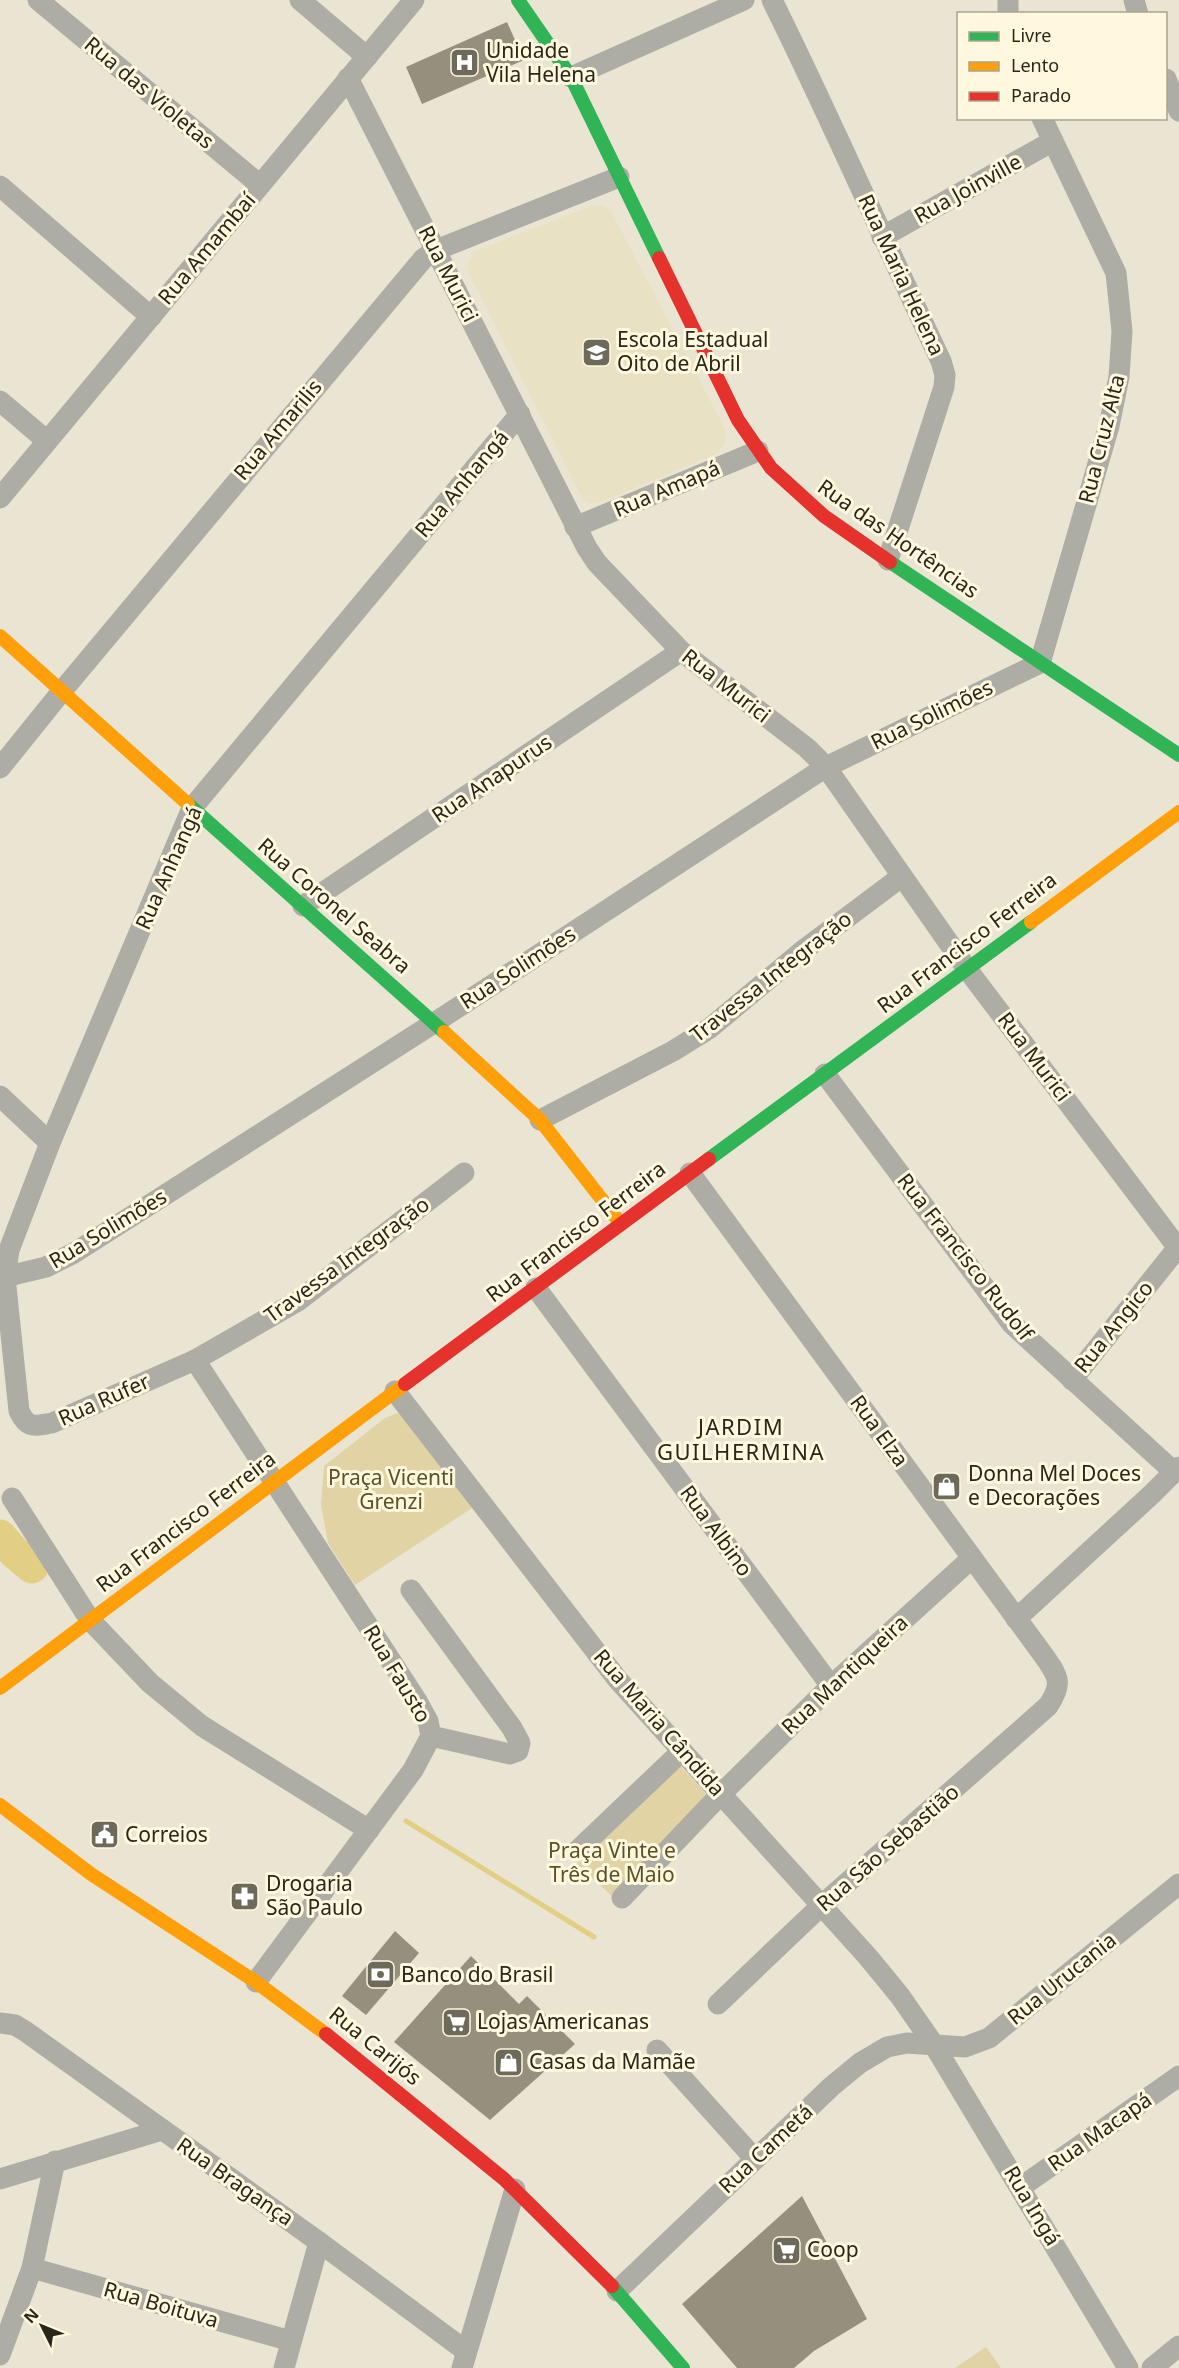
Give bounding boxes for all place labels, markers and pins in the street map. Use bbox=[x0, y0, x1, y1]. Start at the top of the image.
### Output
place label: Unidade Vila Helena bbox=[486, 36, 596, 88]
hospital icon: Unidade Vila Helena bbox=[449, 47, 481, 79]
place label: Escola Estadual Oito de Abril bbox=[617, 325, 768, 377]
school or university icon: Escola Estadual Oito de Abril bbox=[580, 336, 612, 368]
place label: Donna Mel Doces e Decorações bbox=[968, 1459, 1141, 1511]
shop icon: Donna Mel Doces e Decorações bbox=[931, 1470, 963, 1502]
public building icon: Correios bbox=[88, 1819, 120, 1851]
place label: Correios bbox=[125, 1820, 208, 1848]
place label: Drogaria São Paulo bbox=[266, 1869, 363, 1921]
pharmacy icon: Drogaria São Paulo bbox=[229, 1880, 261, 1912]
bank icon: Banco do Brasil bbox=[364, 1959, 396, 1991]
place label: Banco do Brasil bbox=[401, 1960, 553, 1988]
supermarket icon: Lojas Americanas bbox=[440, 2006, 472, 2038]
place label: Lojas Americanas bbox=[477, 2007, 649, 2035]
shop icon: Casas da Mamãe bbox=[492, 2046, 524, 2078]
place label: Casas da Mamãe bbox=[529, 2047, 696, 2075]
supermarket icon: Coop bbox=[770, 2234, 802, 2266]
place label: Coop bbox=[807, 2235, 859, 2263]

